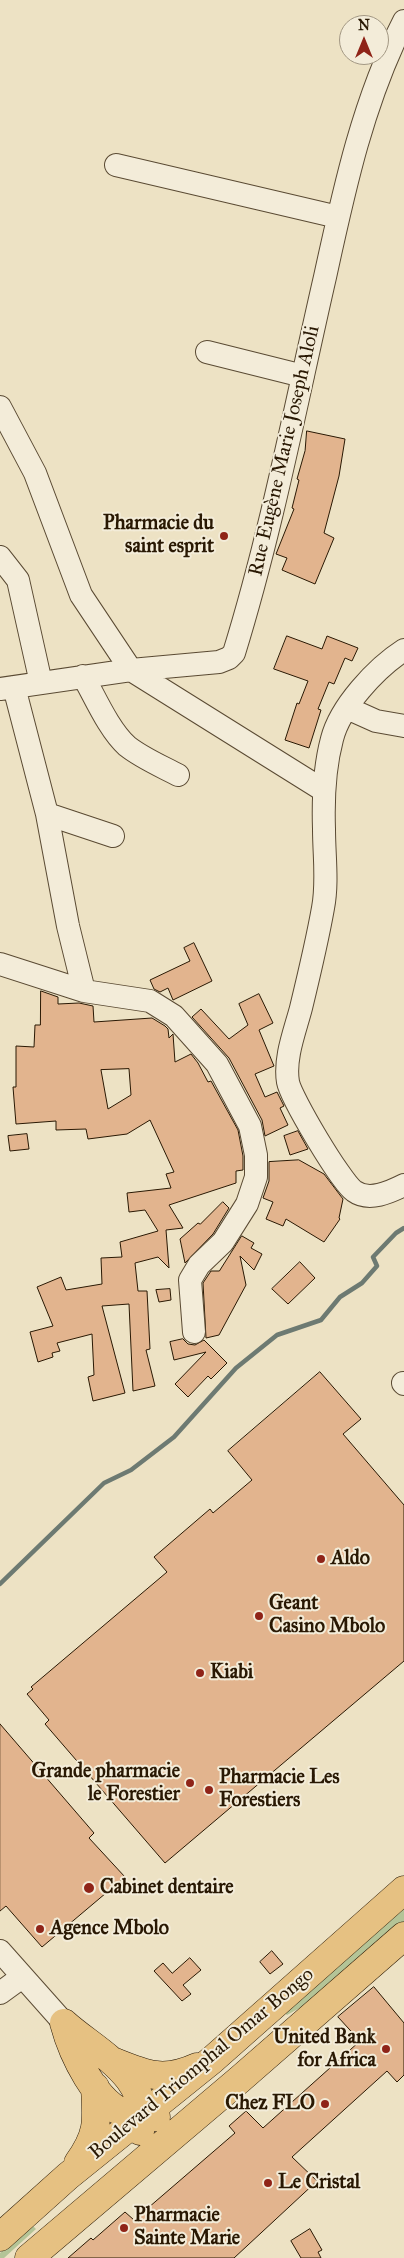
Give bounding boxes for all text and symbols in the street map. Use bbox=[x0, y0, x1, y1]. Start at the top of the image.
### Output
north arrow bbox=[339, 15, 389, 65]
text: N bbox=[358, 17, 370, 34]
street label: Rue Eugène Marie Joseph Aloli bbox=[244, 323, 326, 579]
place label: Pharmacie du saint esprit bbox=[103, 512, 214, 559]
marker: Pharmacie du saint esprit bbox=[218, 530, 230, 542]
place label: Aldo bbox=[331, 1547, 370, 1571]
marker: Aldo bbox=[315, 1553, 327, 1565]
place label: Geant Casino Mbolo bbox=[269, 1592, 385, 1639]
marker: Geant Casino Mbolo bbox=[253, 1610, 265, 1622]
place label: Kiabi bbox=[210, 1661, 253, 1685]
marker: Kiabi bbox=[194, 1667, 206, 1679]
place label: Grande pharmacie le Forestier bbox=[32, 1760, 180, 1807]
place label: Pharmacie Les Forestiers bbox=[219, 1766, 340, 1813]
marker: Grande pharmacie le Forestier bbox=[184, 1777, 196, 1789]
marker: Pharmacie Les Forestiers bbox=[203, 1784, 215, 1796]
place label: Cabinet dentaire bbox=[100, 1876, 234, 1900]
marker: Cabinet dentaire bbox=[82, 1881, 96, 1895]
place label: Agence Mbolo bbox=[50, 1917, 169, 1941]
marker: Agence Mbolo bbox=[34, 1923, 46, 1935]
street label: Boulevard Triomphal Omar Bongo bbox=[85, 1963, 319, 2165]
place label: United Bank for Africa bbox=[273, 2026, 376, 2073]
marker: United Bank for Africa bbox=[380, 2043, 392, 2055]
place label: Chez FLO bbox=[225, 2092, 315, 2116]
marker: Chez FLO bbox=[319, 2098, 331, 2110]
place label: Le Cristal bbox=[278, 2171, 360, 2195]
marker: Le Cristal bbox=[262, 2177, 274, 2189]
place label: Pharmacie Sainte Marie bbox=[134, 2204, 240, 2251]
marker: Pharmacie Sainte Marie bbox=[118, 2222, 130, 2234]

